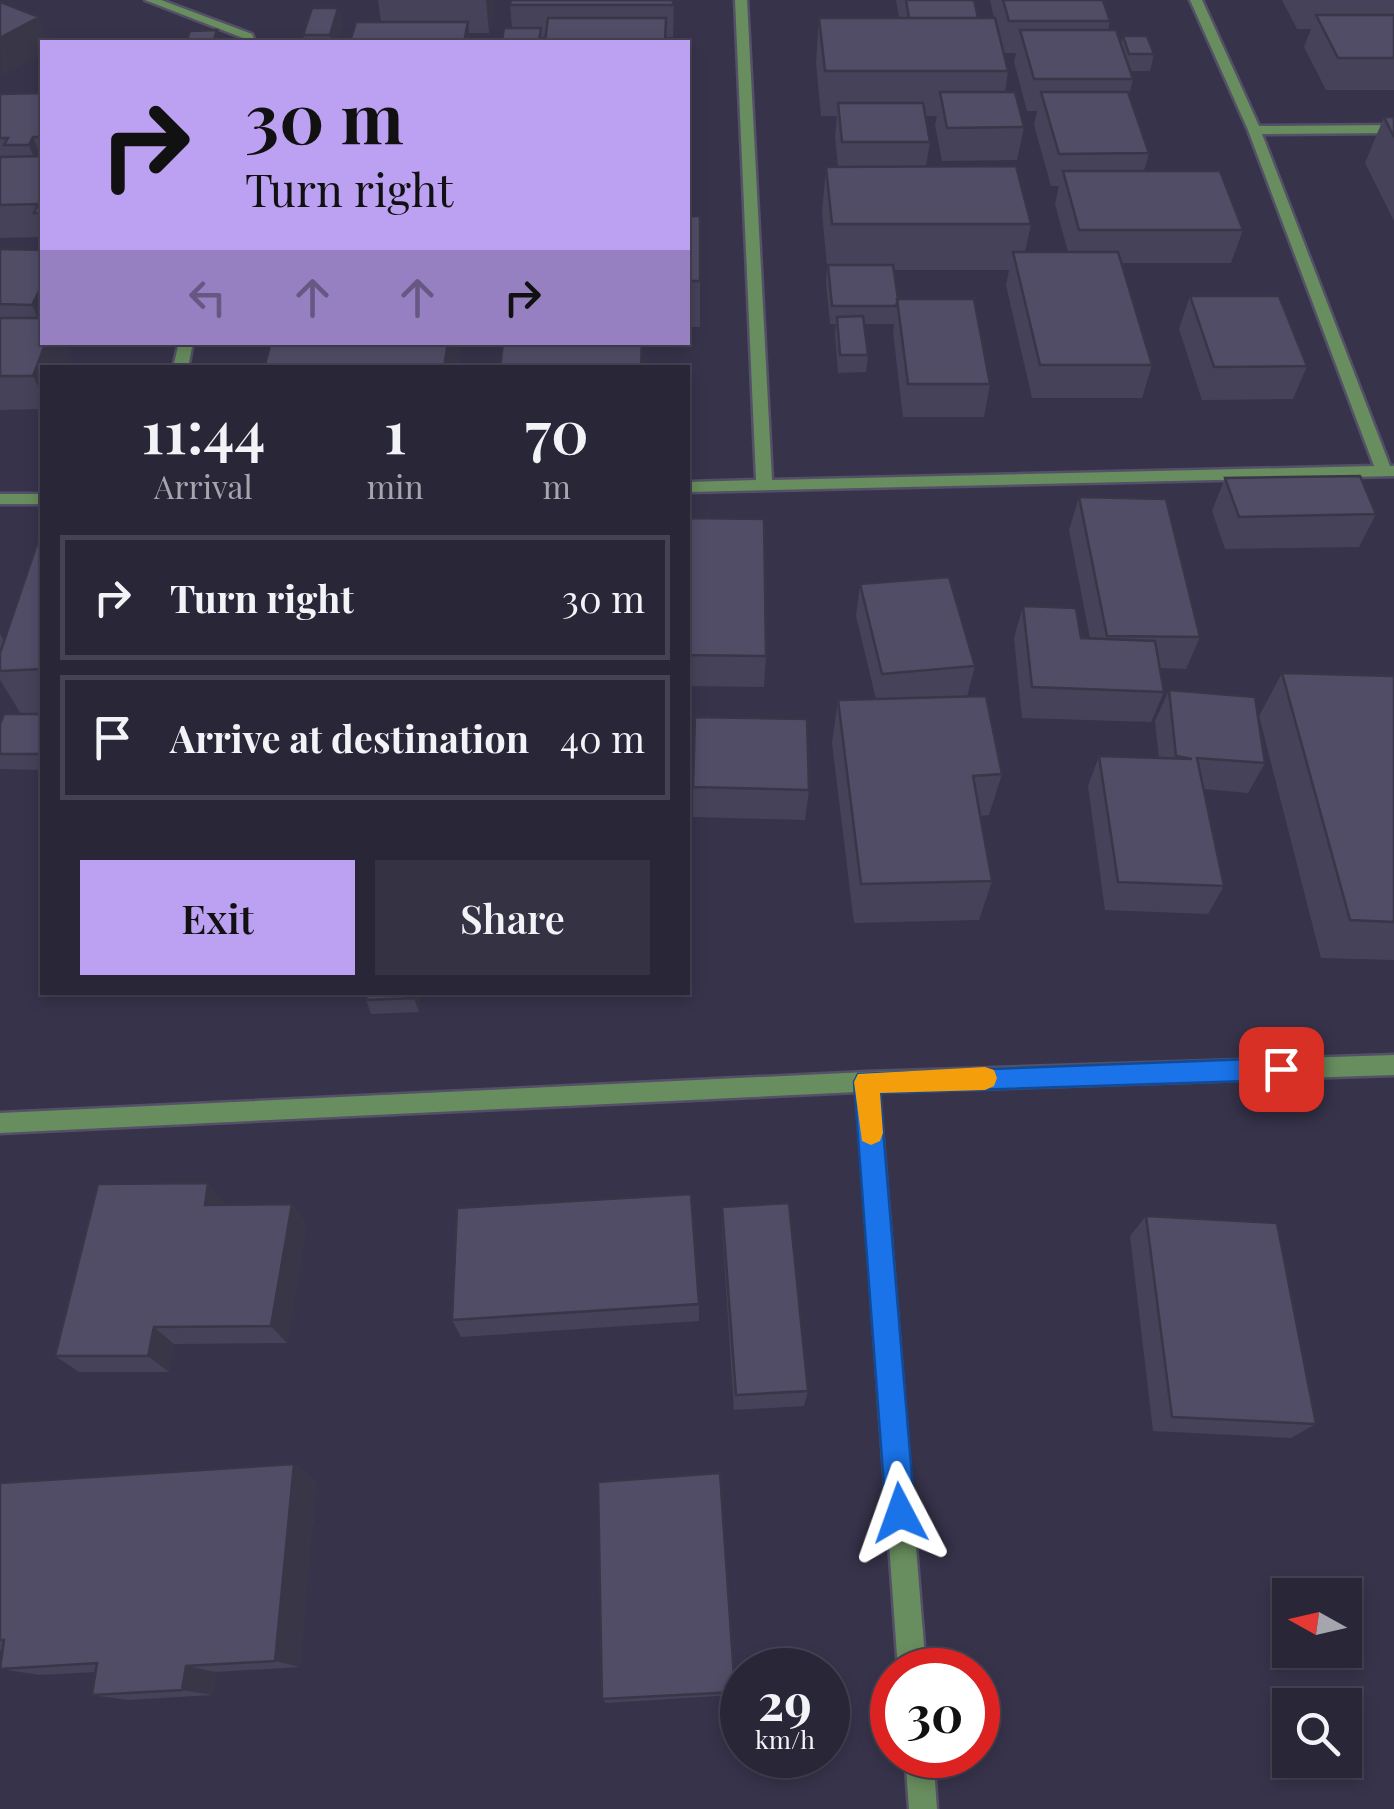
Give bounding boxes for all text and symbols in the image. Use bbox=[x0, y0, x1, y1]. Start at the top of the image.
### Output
text: 30 m bbox=[245, 68, 404, 162]
icon: right bbox=[80, 80, 210, 210]
text: Turn right bbox=[245, 158, 453, 218]
icon: left bbox=[180, 270, 235, 325]
icon: ahead bbox=[285, 270, 340, 325]
icon: ahead bbox=[390, 270, 445, 325]
icon: right bbox=[495, 270, 550, 325]
text: 11:44 bbox=[141, 389, 265, 469]
text: 1 bbox=[384, 389, 406, 469]
text: 70 bbox=[525, 389, 589, 469]
text: Arrival bbox=[154, 464, 253, 507]
text: min bbox=[367, 464, 424, 507]
text: m bbox=[543, 464, 571, 507]
icon: right bbox=[85, 570, 140, 625]
text: Turn right bbox=[170, 572, 354, 623]
text: 30 m bbox=[562, 572, 645, 623]
icon: arrive bbox=[85, 710, 140, 765]
text: Arrive at destination bbox=[170, 712, 529, 763]
text: 40 m bbox=[560, 712, 645, 763]
button: Exit bbox=[80, 860, 355, 975]
button: Share bbox=[375, 860, 650, 975]
pin bbox=[1239, 1027, 1324, 1112]
icon: arrive bbox=[1254, 1042, 1309, 1097]
position arrow bbox=[848, 1461, 952, 1565]
north arrow bbox=[1272, 1578, 1362, 1668]
map controls bbox=[1272, 1578, 1362, 1778]
speed limit sign: 30 bbox=[870, 1648, 1000, 1778]
text: 29 bbox=[758, 1667, 812, 1734]
button: search bbox=[1272, 1688, 1362, 1778]
text: km/h bbox=[755, 1722, 815, 1755]

